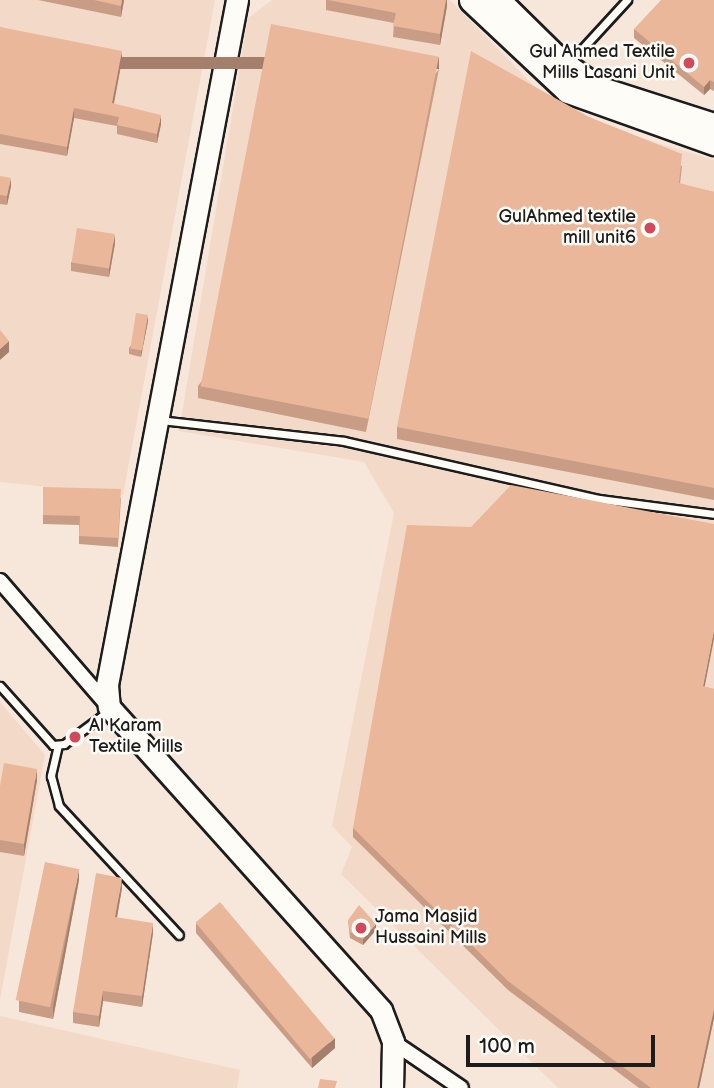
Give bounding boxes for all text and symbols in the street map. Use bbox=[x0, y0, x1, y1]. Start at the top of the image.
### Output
place label: Gul Ahmed Textile Mills Lasani Unit bbox=[529, 42, 675, 84]
marker: Gul Ahmed Textile Mills Lasani Unit bbox=[681, 55, 697, 71]
place label: GulAhmed textile mill unit6 bbox=[499, 207, 636, 249]
marker: GulAhmed textile mill unit6 bbox=[642, 220, 658, 236]
place label: Al Karam Textile Mills bbox=[89, 716, 183, 758]
marker: Al Karam Textile Mills bbox=[67, 729, 83, 745]
place label: Jama Masjid Hussaini Mills bbox=[375, 907, 486, 950]
marker: Jama Masjid Hussaini Mills bbox=[353, 920, 369, 936]
scale bar bbox=[469, 1021, 658, 1066]
text: 100 m bbox=[479, 1034, 535, 1059]

